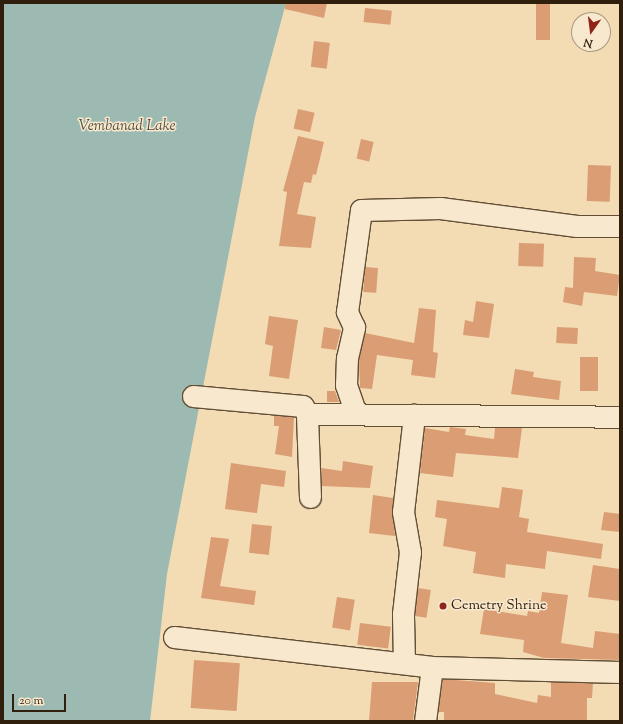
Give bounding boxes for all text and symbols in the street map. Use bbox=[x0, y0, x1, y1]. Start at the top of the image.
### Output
north arrow bbox=[571, 12, 611, 52]
text: N bbox=[582, 34, 595, 51]
water label: Vembanad Lake bbox=[79, 118, 175, 136]
place label: Cemetry Shrine bbox=[451, 598, 547, 614]
marker: Cemetry Shrine bbox=[438, 601, 448, 611]
scale bar bbox=[14, 686, 68, 712]
text: 20 m bbox=[19, 692, 43, 710]

